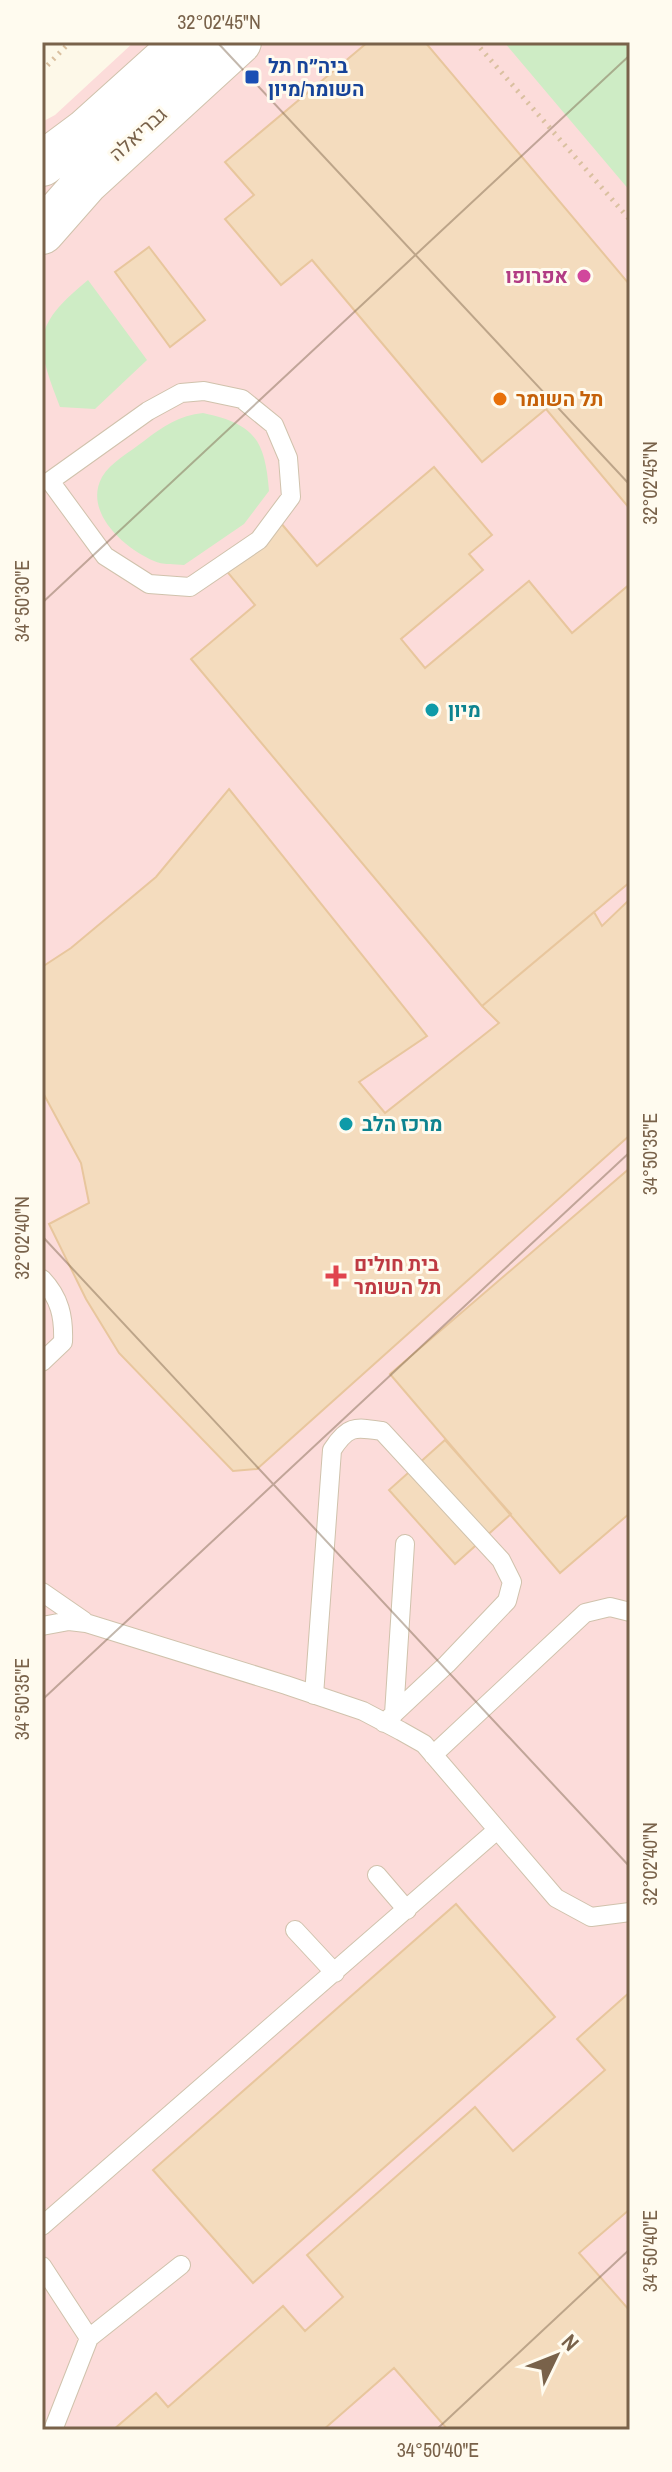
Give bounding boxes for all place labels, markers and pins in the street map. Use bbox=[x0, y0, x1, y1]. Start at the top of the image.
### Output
place label: ביה״ח תל השומר/מיון bbox=[268, 52, 364, 102]
marker: ביה״ח תל השומר/מיון bbox=[243, 68, 261, 86]
place label: אפרופו bbox=[506, 262, 568, 289]
marker: אפרופו bbox=[575, 267, 593, 285]
place label: תל השומר bbox=[516, 385, 603, 412]
marker: תל השומר bbox=[491, 390, 509, 408]
place label: מיון bbox=[448, 696, 481, 723]
marker: מיון bbox=[423, 701, 441, 719]
place label: מרכז הלב bbox=[362, 1110, 443, 1137]
marker: מרכז הלב bbox=[337, 1115, 355, 1133]
place label: בית חולים תל השומר bbox=[354, 1250, 441, 1300]
marker: בית חולים תל השומר bbox=[325, 1265, 347, 1287]

